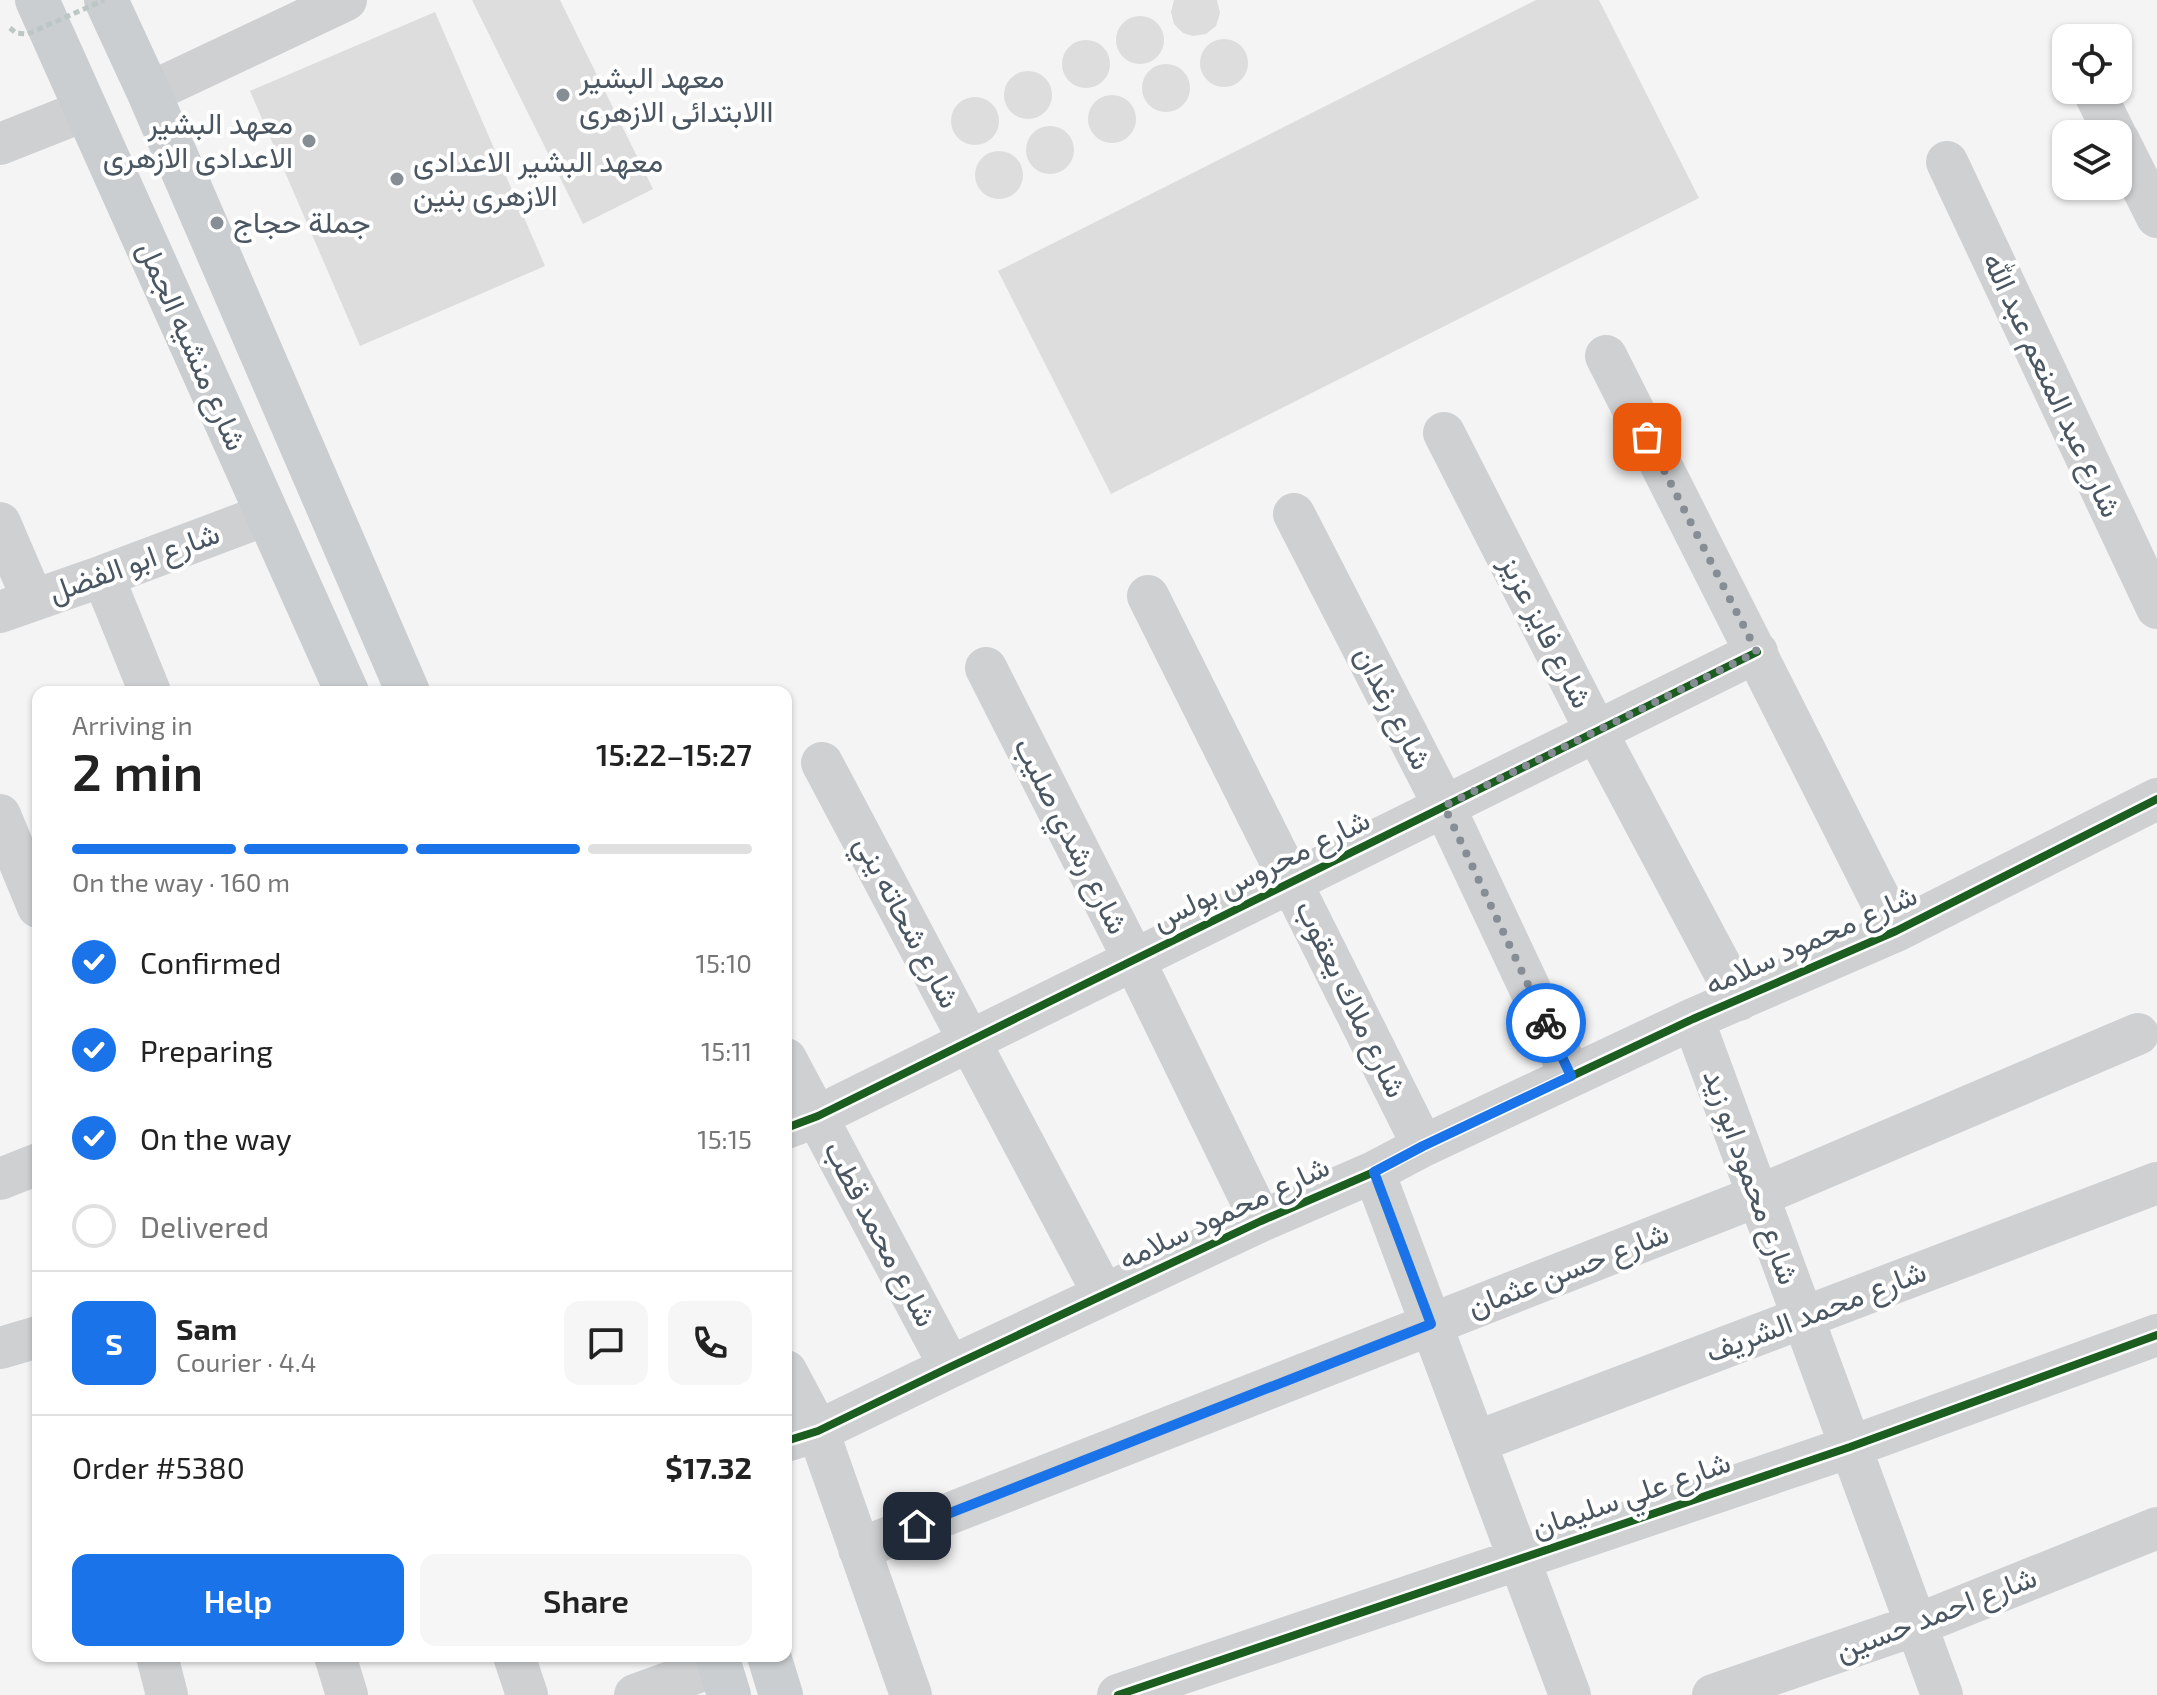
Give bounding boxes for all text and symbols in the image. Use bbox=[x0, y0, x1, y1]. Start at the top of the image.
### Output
map controls bbox=[2052, 24, 2132, 200]
button: locate bbox=[2052, 24, 2132, 104]
place label: معهد البشير االابتدائى الازهرى bbox=[578, 58, 773, 130]
marker: معهد البشير االابتدائى الازهرى bbox=[554, 86, 572, 104]
place label: معهد البشير الاعدادى الازهرى bbox=[103, 104, 293, 176]
button: layers bbox=[2052, 120, 2132, 200]
marker: معهد البشير الاعدادى الازهرى bbox=[300, 132, 318, 150]
place label: معهد البشير الاعدادى الازهرى بنين bbox=[413, 142, 663, 214]
marker: معهد البشير الاعدادى الازهرى بنين bbox=[388, 170, 406, 188]
place label: جملة حجاج bbox=[233, 203, 371, 243]
marker: جملة حجاج bbox=[208, 214, 226, 232]
street label: شارع منشيه الجمل bbox=[128, 235, 256, 457]
street label: شارع عبد المنعم عبد الله bbox=[1973, 246, 2131, 524]
pin bbox=[1613, 403, 1681, 471]
icon: bag bbox=[1625, 415, 1669, 459]
street label: شارع ابو الفضل bbox=[43, 514, 225, 612]
street label: شارع فايز عزيز bbox=[1490, 548, 1602, 715]
street label: شارع رغدان bbox=[1345, 639, 1441, 777]
text: Arriving in bbox=[72, 709, 193, 740]
street label: شارع رشدي صليب bbox=[1001, 731, 1138, 943]
text: 15:22–15:27 bbox=[596, 736, 752, 772]
text: 2 min bbox=[72, 739, 203, 801]
street label: شارع محروس بولس bbox=[1145, 800, 1377, 940]
street label: شارع شحاته يني bbox=[841, 829, 969, 1017]
text: On the way · 160 m bbox=[72, 866, 290, 897]
street label: شارع محمود سلامه bbox=[1699, 875, 1923, 1005]
street label: شارع ملاك يعقوب bbox=[1286, 893, 1416, 1105]
icon: check bbox=[72, 940, 116, 984]
text: Confirmed bbox=[140, 944, 281, 980]
text: 15:10 bbox=[696, 947, 752, 978]
courier bbox=[1506, 983, 1586, 1063]
icon: bike bbox=[1524, 1001, 1568, 1045]
icon: check bbox=[72, 1028, 116, 1072]
text: Preparing bbox=[140, 1032, 273, 1068]
text: 15:11 bbox=[701, 1035, 752, 1066]
street label: شارع محمود ابو زيد bbox=[1693, 1064, 1809, 1290]
icon: check bbox=[72, 1116, 116, 1160]
text: On the way bbox=[140, 1120, 292, 1156]
text: 15:15 bbox=[697, 1123, 752, 1154]
street label: شارع محمد قطب bbox=[814, 1134, 946, 1334]
street label: شارع محمود سلامه bbox=[1112, 1147, 1336, 1279]
text: Delivered bbox=[140, 1208, 269, 1244]
street label: شارع حسن عثمان bbox=[1462, 1213, 1674, 1327]
street label: شارع محمد الشريف bbox=[1700, 1252, 1932, 1372]
button: chat bbox=[564, 1301, 648, 1385]
button: phone bbox=[668, 1301, 752, 1385]
text: Sam bbox=[176, 1310, 237, 1346]
text: S bbox=[105, 1325, 123, 1361]
text: Courier · 4.4 bbox=[176, 1346, 317, 1377]
street label: شارع علي سليمان bbox=[1526, 1442, 1737, 1552]
text: Order #5380 bbox=[72, 1449, 245, 1485]
text: $17.32 bbox=[665, 1449, 752, 1485]
pin bbox=[883, 1492, 951, 1560]
icon: home bbox=[895, 1504, 939, 1548]
button: Help bbox=[72, 1554, 404, 1646]
button: Share bbox=[420, 1554, 752, 1646]
street label: شارع احمد حسين bbox=[1829, 1557, 2043, 1671]

